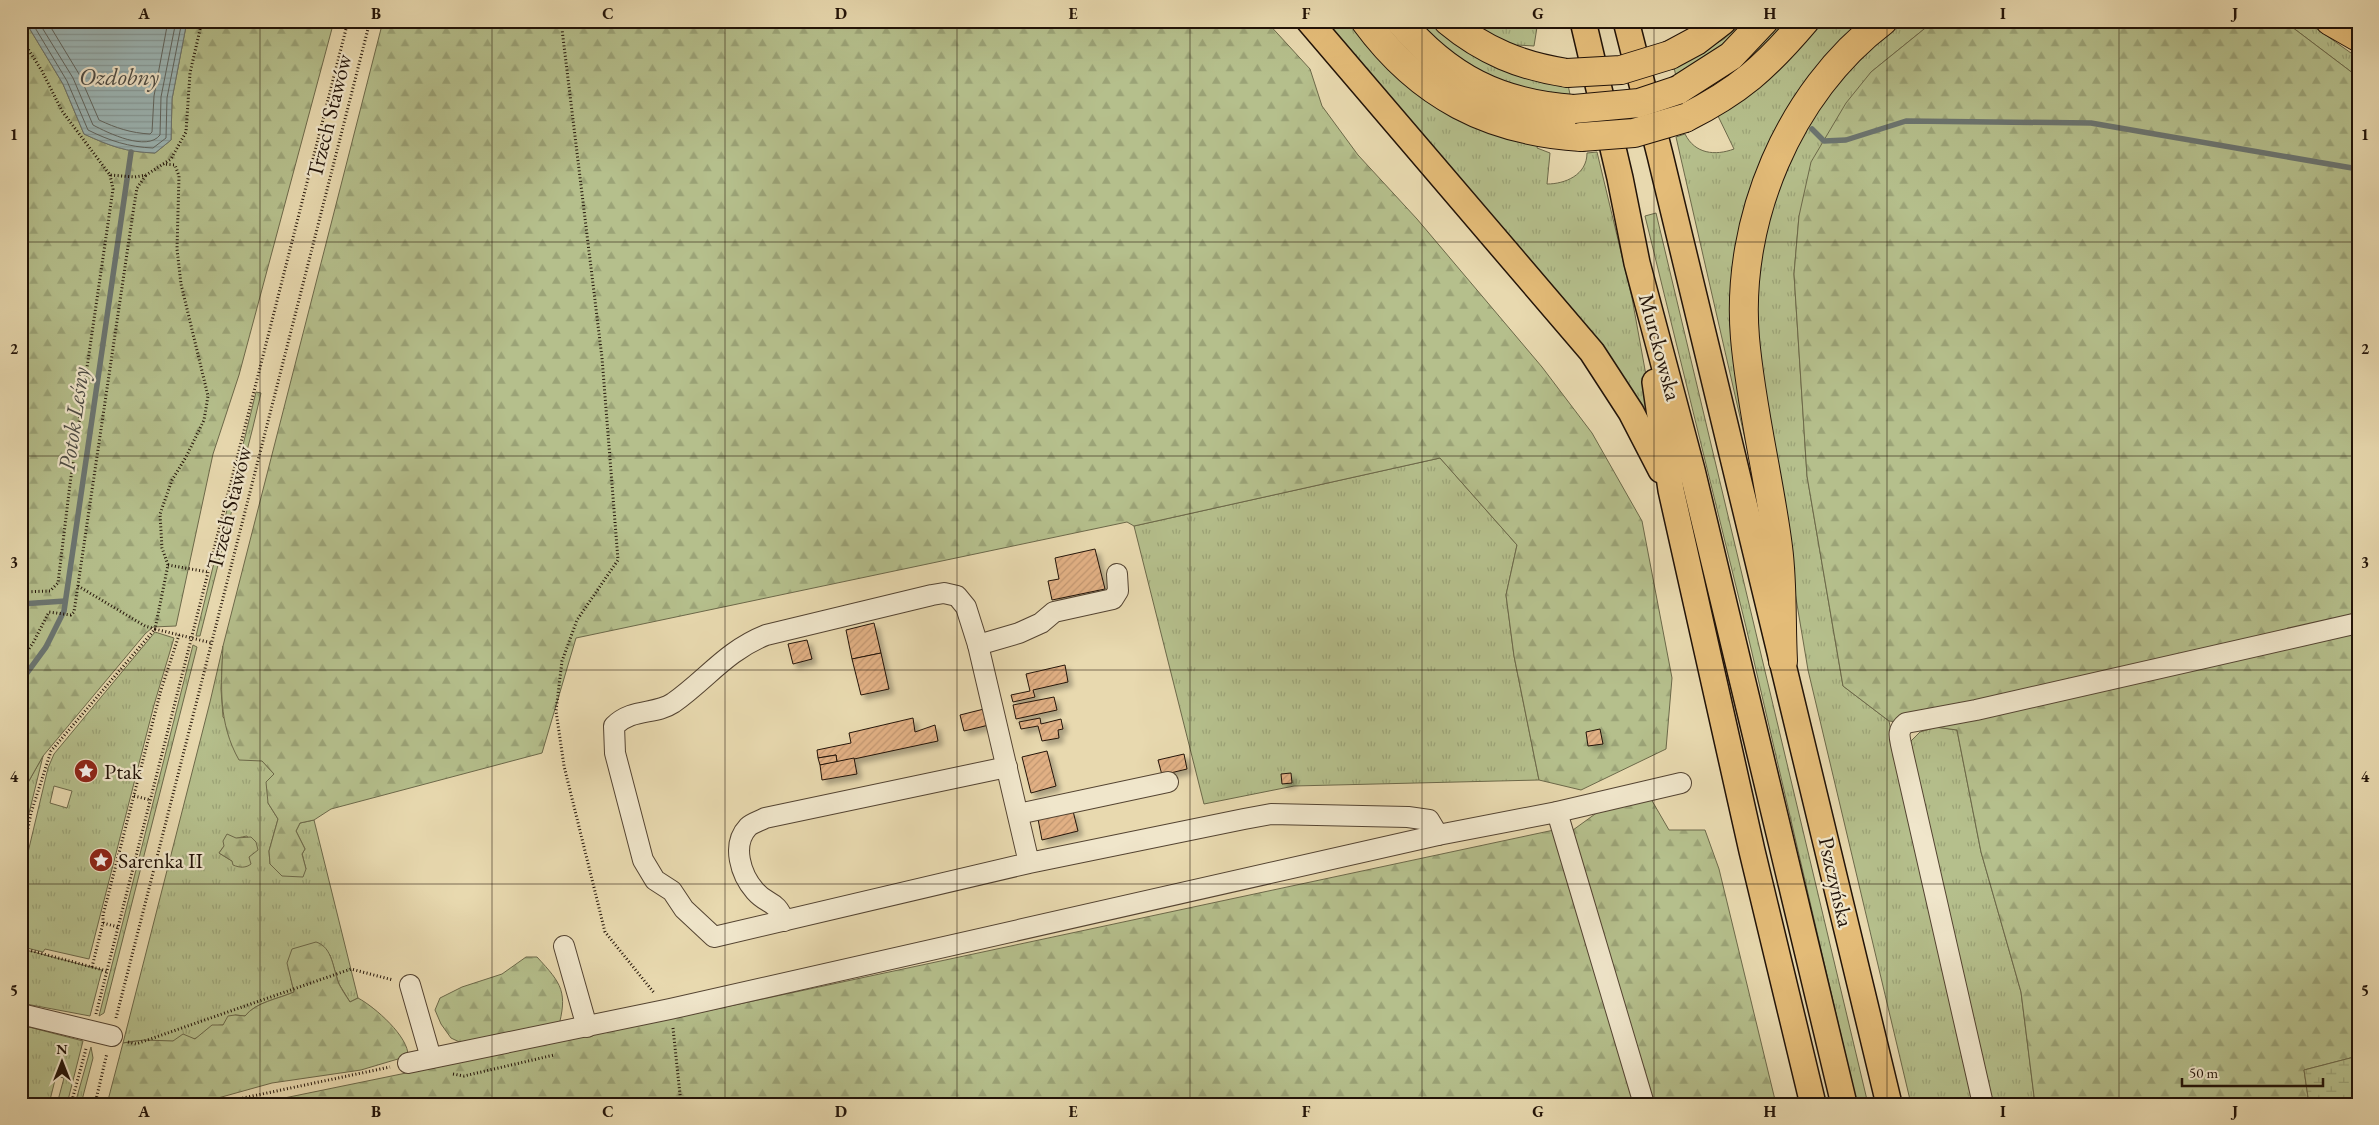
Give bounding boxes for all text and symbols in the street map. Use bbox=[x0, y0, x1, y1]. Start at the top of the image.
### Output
text: A bbox=[137, 3, 150, 24]
text: B bbox=[371, 3, 381, 24]
text: C bbox=[602, 3, 614, 24]
text: D bbox=[835, 3, 847, 24]
text: E bbox=[1068, 3, 1078, 24]
text: F bbox=[1302, 3, 1311, 24]
text: G bbox=[1532, 3, 1544, 24]
text: H bbox=[1764, 3, 1777, 24]
text: I bbox=[2000, 3, 2006, 24]
text: J bbox=[2230, 3, 2238, 24]
street label: Trzech Stawów bbox=[300, 50, 359, 181]
water label: Ozdobny bbox=[79, 61, 159, 92]
text: 1 bbox=[10, 124, 18, 145]
text: 1 bbox=[2361, 124, 2369, 145]
street label: Murckowska bbox=[1632, 290, 1688, 404]
text: 2 bbox=[10, 338, 19, 359]
text: 2 bbox=[2361, 338, 2370, 359]
water label: Potok Leśny bbox=[50, 365, 96, 473]
street label: Trzech Stawów bbox=[200, 442, 259, 573]
text: 3 bbox=[10, 552, 18, 573]
text: 3 bbox=[2361, 552, 2369, 573]
place label: Ptak bbox=[104, 757, 143, 786]
place icon: Ptak bbox=[73, 758, 99, 784]
text: 4 bbox=[10, 766, 19, 787]
text: 4 bbox=[2361, 766, 2370, 787]
street label: Pszczyńska bbox=[1812, 834, 1860, 930]
place label: Sarenka II bbox=[118, 846, 204, 875]
place icon: Sarenka II bbox=[88, 847, 114, 873]
text: 5 bbox=[10, 980, 18, 1001]
text: 5 bbox=[2361, 980, 2369, 1001]
north arrow bbox=[38, 1038, 88, 1088]
text: N bbox=[56, 1040, 68, 1058]
scale bar bbox=[2182, 1055, 2323, 1087]
text: 50 m bbox=[2189, 1063, 2218, 1082]
text: A bbox=[137, 1101, 150, 1122]
text: B bbox=[371, 1101, 381, 1122]
text: C bbox=[602, 1101, 614, 1122]
text: D bbox=[835, 1101, 847, 1122]
text: E bbox=[1068, 1101, 1078, 1122]
text: F bbox=[1302, 1101, 1311, 1122]
text: G bbox=[1532, 1101, 1544, 1122]
text: H bbox=[1764, 1101, 1777, 1122]
text: I bbox=[2000, 1101, 2006, 1122]
text: J bbox=[2230, 1101, 2238, 1122]

